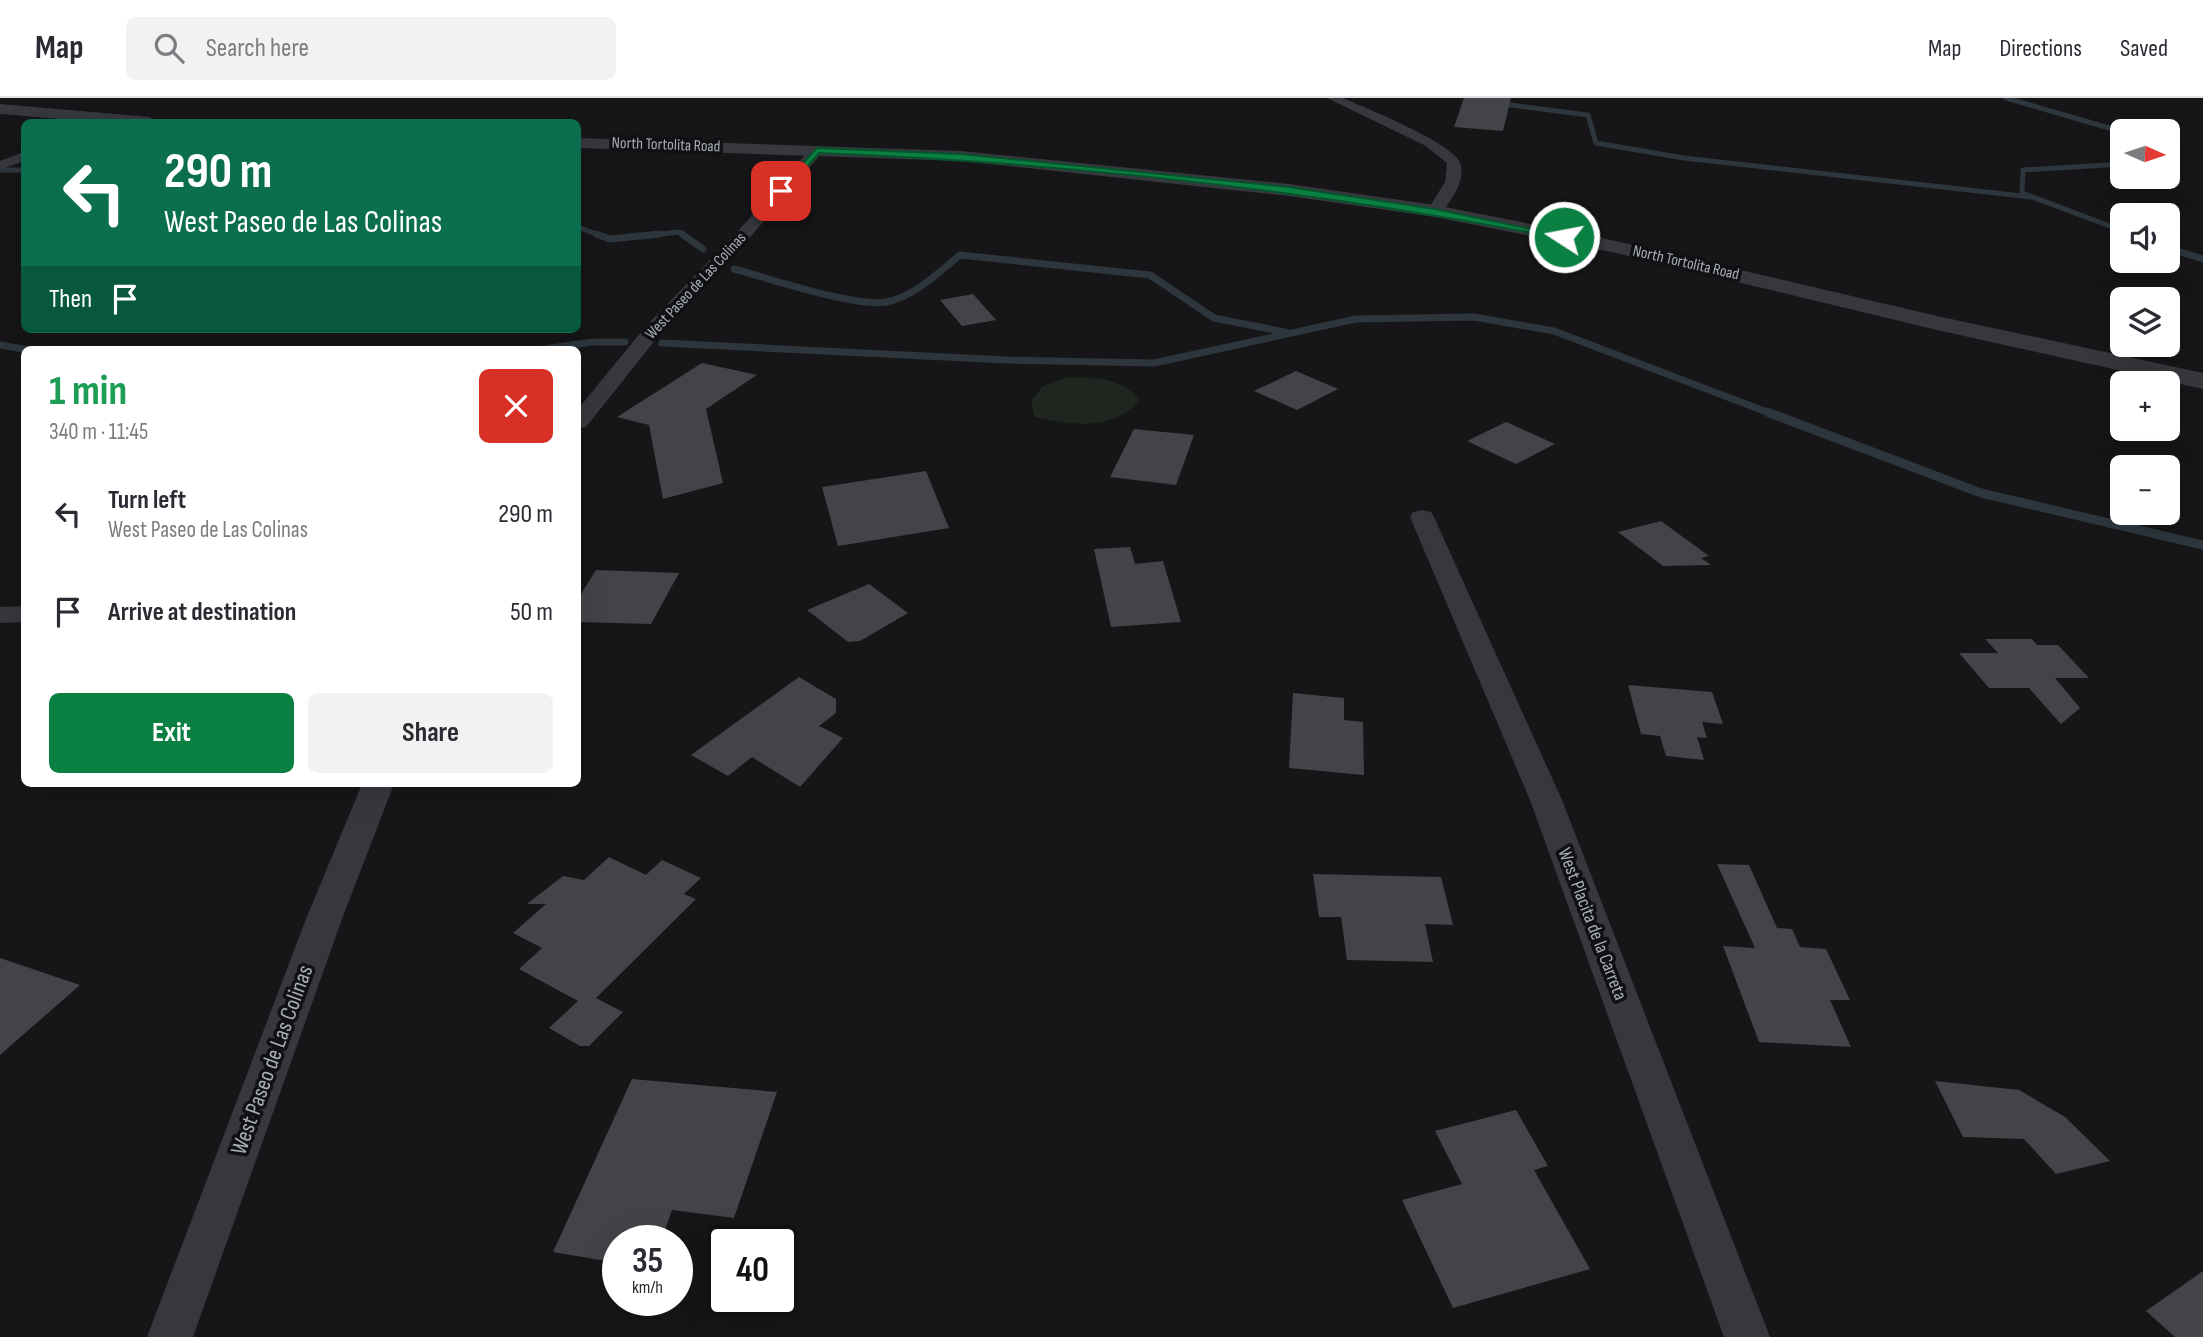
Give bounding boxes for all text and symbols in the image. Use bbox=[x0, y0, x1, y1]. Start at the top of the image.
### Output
search box bbox=[126, 17, 616, 80]
text: Map bbox=[35, 28, 84, 68]
icon: search bbox=[150, 29, 188, 67]
text: Search here bbox=[206, 33, 309, 64]
text: Map bbox=[1928, 34, 1961, 63]
text: Directions bbox=[1999, 34, 2082, 63]
text: Saved bbox=[2120, 34, 2168, 63]
north arrow bbox=[2110, 119, 2180, 189]
map controls bbox=[2110, 119, 2180, 525]
street label: North Tortolita Road bbox=[611, 134, 721, 156]
text: 290 m bbox=[164, 143, 272, 202]
icon: left bbox=[49, 147, 140, 238]
pin bbox=[751, 161, 811, 221]
icon: arrive bbox=[762, 172, 800, 210]
position arrow bbox=[1527, 200, 1601, 274]
text: West Paseo de Las Colinas bbox=[164, 203, 442, 242]
button: sound bbox=[2110, 203, 2180, 273]
street label: West Paseo de Las Colinas bbox=[642, 228, 751, 343]
street label: North Tortolita Road bbox=[1631, 242, 1741, 284]
icon: arrive bbox=[106, 280, 144, 318]
text: Then bbox=[49, 284, 92, 315]
button: layers bbox=[2110, 287, 2180, 357]
text: 1 min bbox=[49, 366, 127, 417]
button: close bbox=[479, 369, 553, 443]
button: + bbox=[2110, 371, 2180, 441]
text: 340 m · 11:45 bbox=[49, 418, 148, 446]
button: − bbox=[2110, 455, 2180, 525]
text: Turn left bbox=[108, 485, 186, 516]
icon: left bbox=[49, 495, 87, 533]
text: 290 m bbox=[498, 499, 553, 530]
text: West Paseo de Las Colinas bbox=[108, 516, 308, 544]
icon: arrive bbox=[49, 593, 87, 631]
text: Arrive at destination bbox=[108, 597, 296, 628]
text: 50 m bbox=[510, 597, 553, 628]
button: Exit bbox=[49, 693, 294, 773]
button: Share bbox=[308, 693, 553, 773]
street label: West Placita de la Carreta bbox=[1552, 845, 1632, 1003]
street label: West Paseo de Las Colinas bbox=[225, 961, 319, 1159]
speed limit sign: 40 bbox=[707, 1225, 798, 1316]
text: 35 bbox=[632, 1240, 663, 1283]
text: km/h bbox=[632, 1277, 663, 1298]

